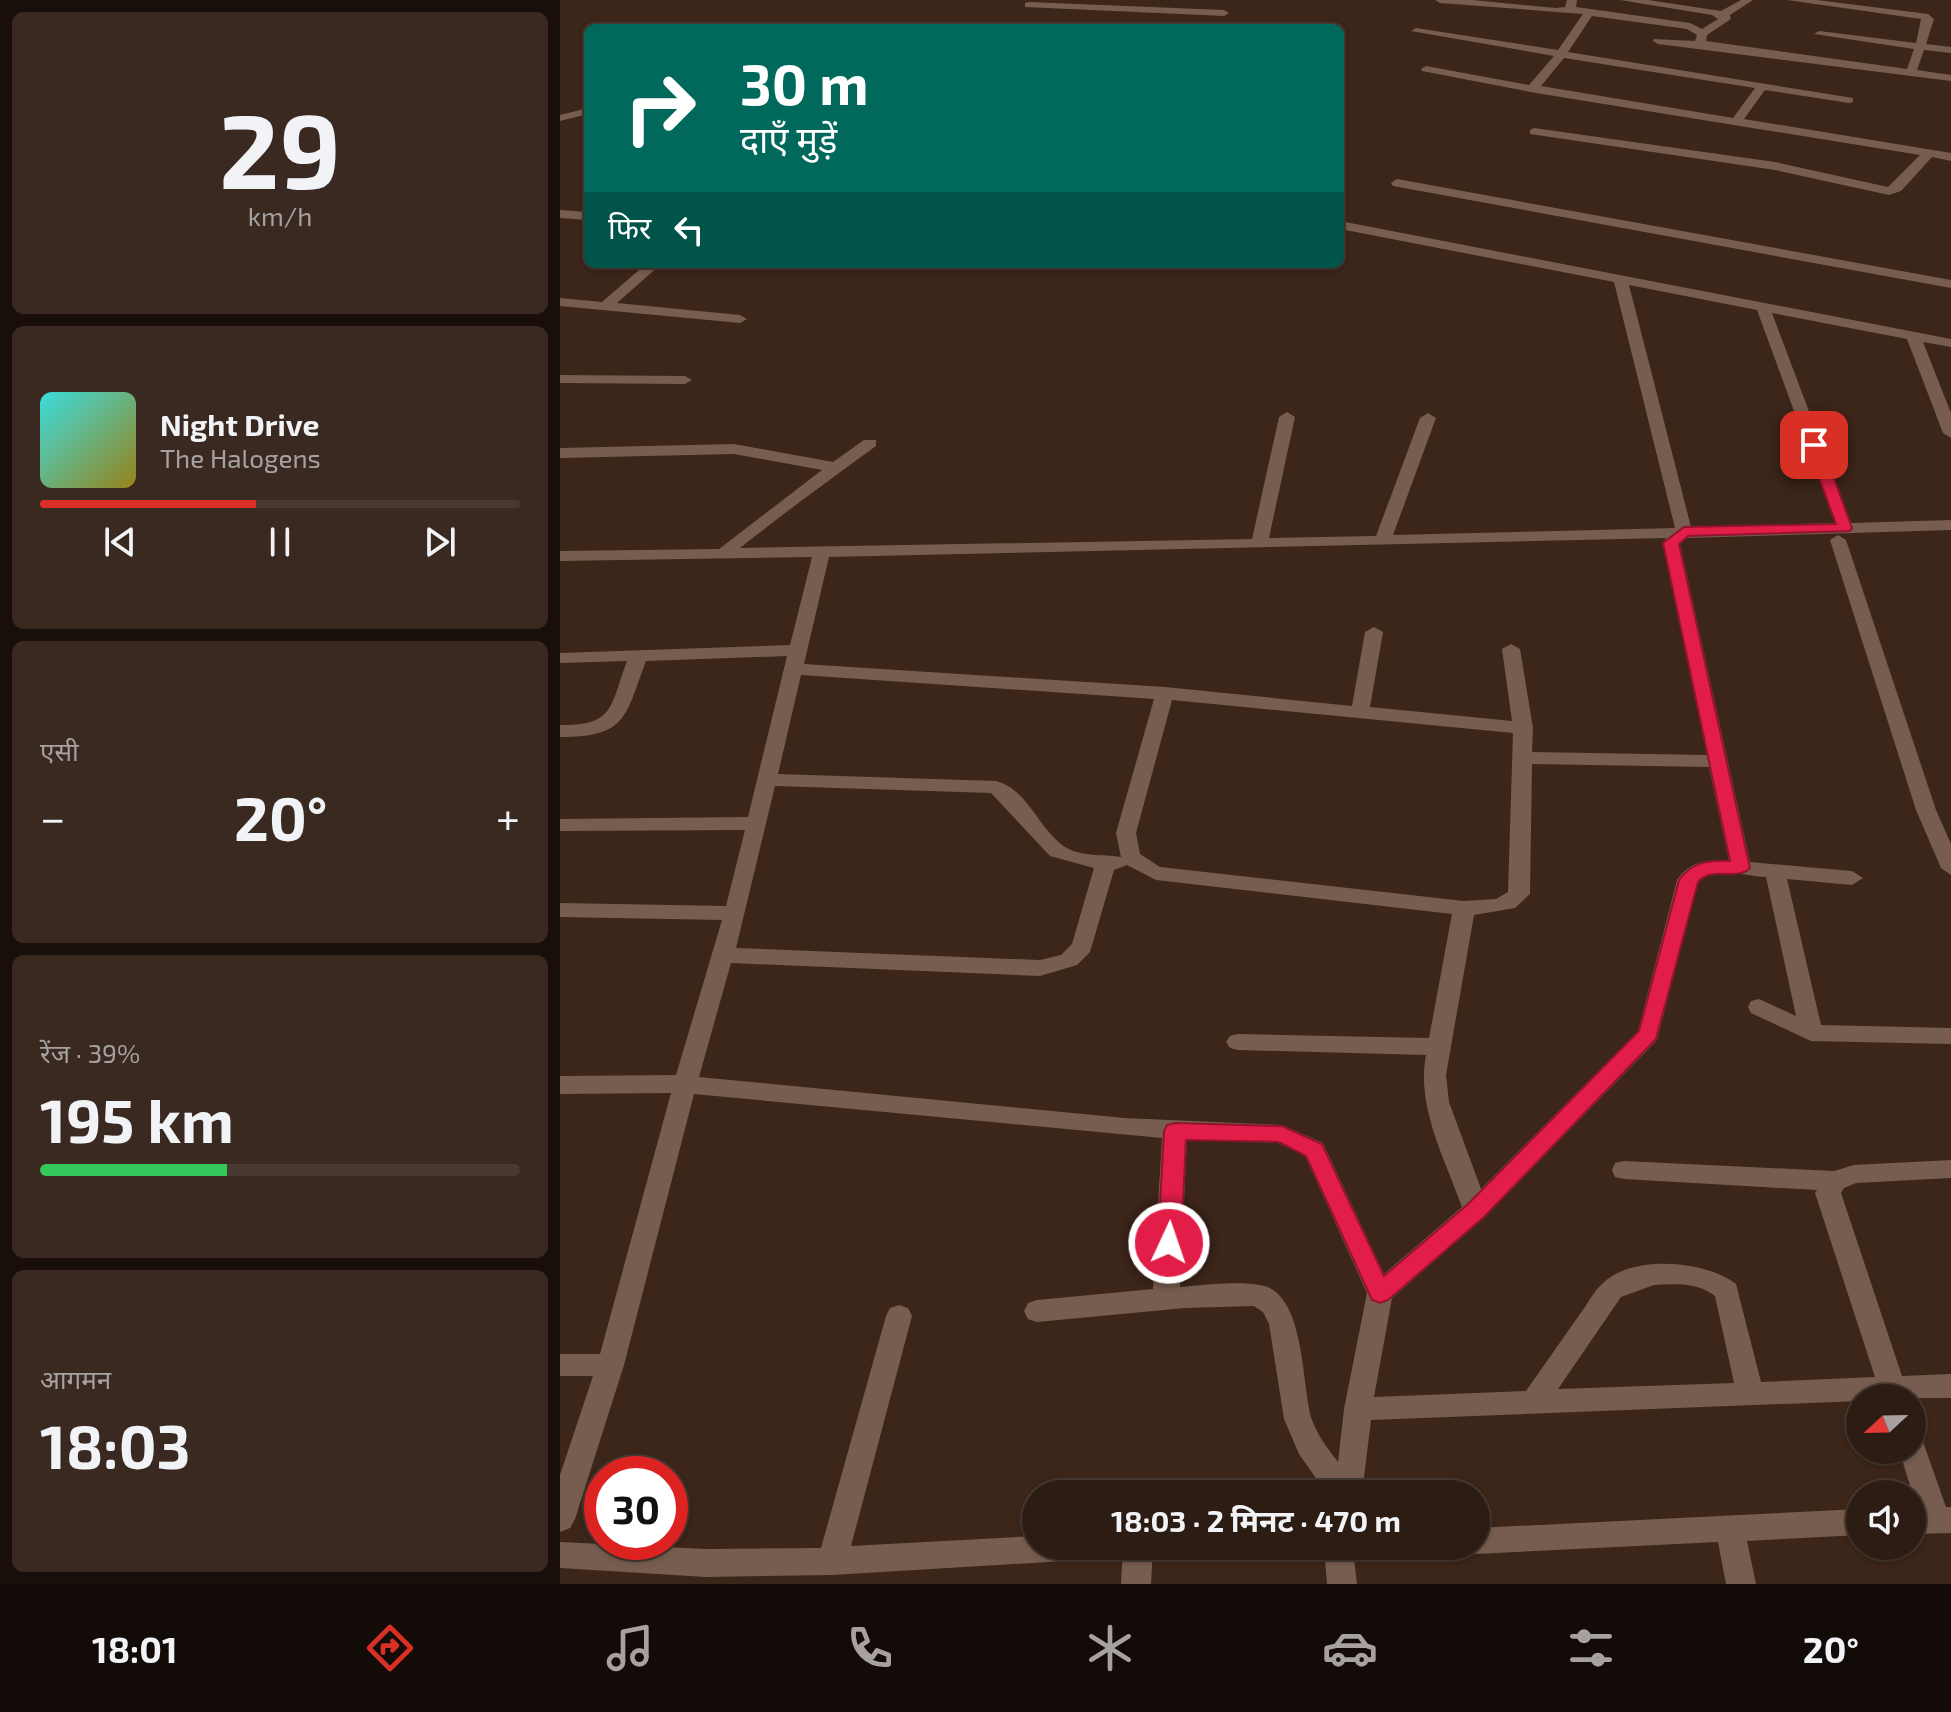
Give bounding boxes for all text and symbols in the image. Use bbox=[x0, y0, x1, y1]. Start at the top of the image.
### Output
text: 30 m bbox=[740, 49, 869, 116]
icon: right bbox=[608, 56, 712, 160]
text: 29 bbox=[219, 85, 341, 210]
text: दाएँ मुड़ें bbox=[740, 117, 837, 160]
text: km/h bbox=[248, 200, 312, 231]
icon: left bbox=[667, 208, 711, 252]
text: फिर bbox=[608, 209, 651, 245]
text: Night Drive bbox=[160, 406, 319, 442]
pin bbox=[1780, 411, 1848, 479]
icon: arrive bbox=[1792, 423, 1836, 467]
text: The Halogens bbox=[160, 442, 321, 473]
icon: previous bbox=[98, 520, 142, 564]
icon: pause bbox=[258, 520, 302, 564]
icon: next bbox=[418, 520, 462, 564]
text: एसी bbox=[40, 735, 79, 766]
text: 20° bbox=[234, 781, 327, 853]
text: − bbox=[40, 790, 66, 843]
text: + bbox=[496, 790, 520, 843]
text: रेंज · 39% bbox=[40, 1037, 140, 1068]
text: 195 km bbox=[40, 1083, 234, 1155]
position arrow bbox=[1127, 1201, 1211, 1285]
text: आगमन bbox=[40, 1363, 111, 1394]
north arrow bbox=[1846, 1384, 1926, 1464]
map controls bbox=[1846, 1384, 1926, 1560]
text: 18:03 bbox=[40, 1409, 191, 1481]
speed limit sign: 30 bbox=[584, 1456, 688, 1560]
button: sound bbox=[1846, 1480, 1926, 1560]
text: 18:03 · 2 मिनट · 470 m bbox=[1111, 1502, 1401, 1538]
icon: directions bbox=[362, 1620, 418, 1676]
icon: music bbox=[602, 1620, 658, 1676]
icon: phone bbox=[842, 1620, 898, 1676]
icon: climate bbox=[1082, 1620, 1138, 1676]
icon: car bbox=[1322, 1620, 1378, 1676]
icon: filters bbox=[1563, 1620, 1619, 1676]
text: 18:01 bbox=[92, 1627, 178, 1670]
text: 20° bbox=[1803, 1627, 1859, 1670]

